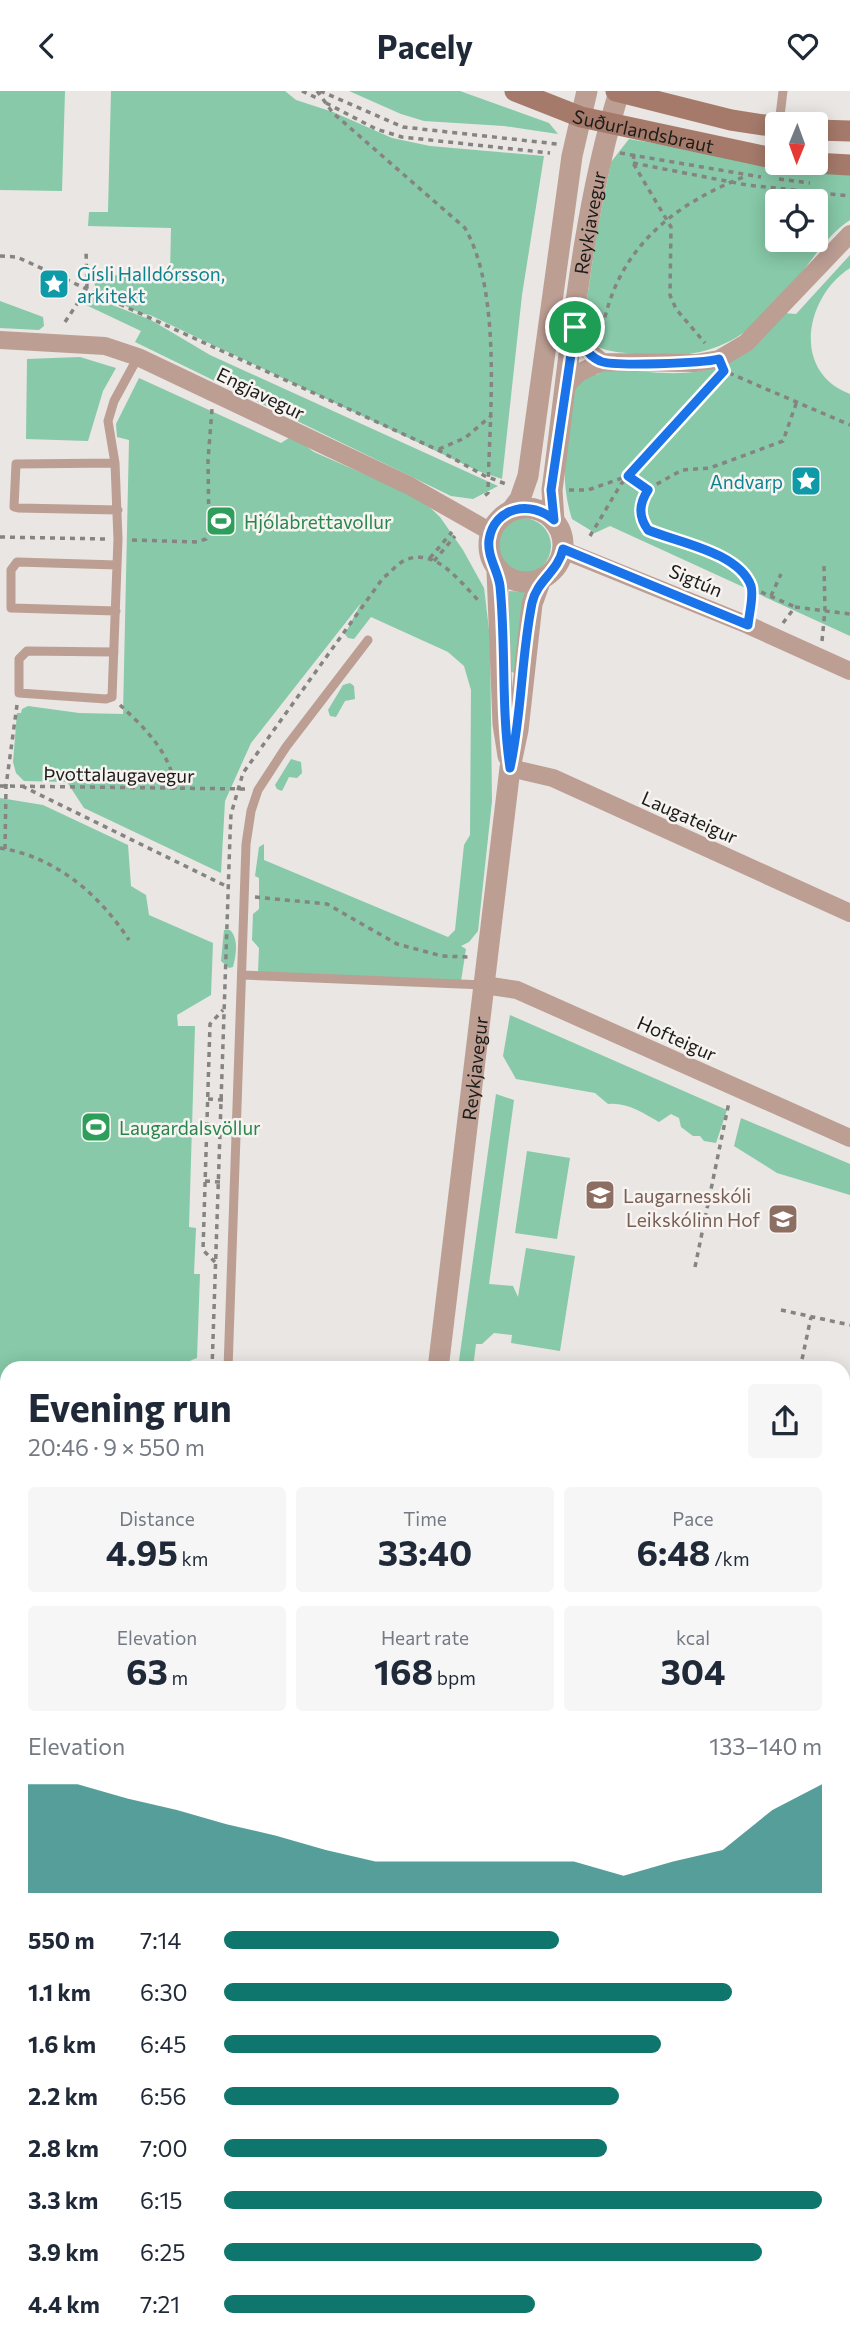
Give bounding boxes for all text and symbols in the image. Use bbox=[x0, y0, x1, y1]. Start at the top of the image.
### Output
text: Pacely bbox=[377, 26, 473, 66]
icon: back bbox=[28, 27, 66, 65]
icon: heart bbox=[784, 27, 822, 65]
street label: Suðurlandsbraut bbox=[570, 103, 716, 157]
north arrow bbox=[765, 112, 828, 175]
map controls bbox=[765, 112, 828, 252]
street label: Reykjavegur bbox=[569, 168, 610, 276]
button: locate bbox=[765, 189, 828, 252]
place label: Gísli Halldórsson, arkitekt bbox=[77, 262, 225, 307]
place icon: Gísli Halldórsson, arkitekt bbox=[37, 267, 71, 301]
pin bbox=[545, 297, 605, 357]
icon: arrive bbox=[556, 308, 594, 346]
street label: Engjavegur bbox=[213, 362, 309, 424]
place icon: Andvarp bbox=[789, 464, 823, 498]
place label: Andvarp bbox=[710, 470, 783, 493]
sports icon: Hjólabrettavollur bbox=[204, 504, 238, 538]
place label: Hjólabrettavollur bbox=[244, 510, 392, 533]
street label: Sigtún bbox=[666, 559, 726, 601]
street label: Þvottalaugavegur bbox=[43, 761, 195, 787]
street label: Laugateigur bbox=[638, 786, 742, 849]
street label: Hofteigur bbox=[634, 1010, 720, 1066]
street label: Reykjavegur bbox=[456, 1014, 492, 1121]
sports icon: Laugardalsvöllur bbox=[79, 1110, 113, 1144]
place label: Laugardalsvöllur bbox=[119, 1116, 261, 1139]
school or university icon: Laugarnesskóli bbox=[583, 1178, 617, 1212]
place label: Laugarnesskóli bbox=[623, 1184, 751, 1207]
school or university icon: Leikskólinn Hof bbox=[766, 1202, 800, 1236]
place label: Leikskólinn Hof bbox=[626, 1208, 760, 1231]
text: Evening run bbox=[28, 1383, 232, 1430]
button: share bbox=[748, 1384, 822, 1458]
text: 20:46 · 9 × 550 m bbox=[28, 1433, 205, 1461]
text: Distance bbox=[119, 1507, 195, 1530]
text: Time bbox=[403, 1507, 447, 1530]
text: Pace bbox=[672, 1507, 714, 1530]
text: 4.95 bbox=[106, 1530, 178, 1573]
text: 33:40 bbox=[378, 1530, 472, 1573]
text: 6:48 bbox=[637, 1530, 711, 1573]
text: km bbox=[178, 1547, 208, 1570]
text: /km bbox=[711, 1547, 749, 1570]
text: Elevation bbox=[117, 1626, 197, 1649]
text: Heart rate bbox=[381, 1626, 469, 1649]
text: kcal bbox=[676, 1626, 710, 1649]
text: 63 bbox=[126, 1649, 168, 1692]
text: 168 bbox=[374, 1649, 433, 1692]
text: 304 bbox=[660, 1649, 726, 1692]
text: m bbox=[168, 1666, 188, 1689]
text: bpm bbox=[433, 1666, 476, 1689]
text: Elevation bbox=[28, 1732, 125, 1760]
text: 133–140 m bbox=[709, 1732, 822, 1760]
text: 550 m bbox=[28, 1926, 95, 1954]
text: 7:14 bbox=[140, 1926, 181, 1954]
text: 1.1 km bbox=[28, 1978, 91, 2006]
text: 6:30 bbox=[140, 1978, 188, 2006]
text: 1.6 km bbox=[28, 2030, 96, 2058]
text: 6:45 bbox=[140, 2030, 186, 2058]
text: 2.2 km bbox=[28, 2082, 98, 2110]
text: 6:56 bbox=[140, 2082, 187, 2110]
text: 2.8 km bbox=[28, 2134, 99, 2162]
text: 7:00 bbox=[140, 2134, 188, 2162]
text: 3.3 km bbox=[28, 2186, 98, 2214]
text: 6:15 bbox=[140, 2186, 182, 2214]
text: 3.9 km bbox=[28, 2238, 99, 2266]
text: 6:25 bbox=[140, 2238, 185, 2266]
text: 4.4 km bbox=[28, 2290, 100, 2318]
text: 7:21 bbox=[140, 2290, 180, 2318]

